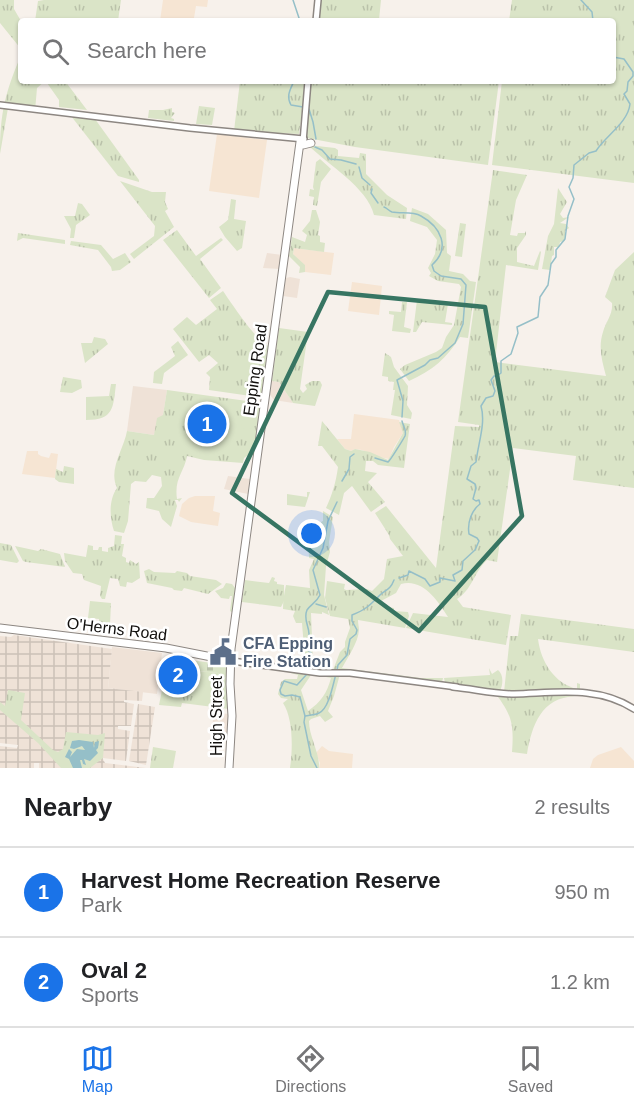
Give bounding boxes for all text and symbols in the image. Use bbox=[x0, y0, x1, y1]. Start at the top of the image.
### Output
search box bbox=[18, 18, 616, 84]
icon: search bbox=[39, 35, 72, 68]
text: Search here bbox=[87, 38, 207, 63]
street label: Epping Road bbox=[240, 323, 270, 417]
pin: 1 bbox=[188, 402, 226, 446]
your location bbox=[297, 519, 326, 548]
street label: O'Herns Road bbox=[66, 614, 168, 644]
place label: CFA Epping Fire Station bbox=[243, 635, 333, 670]
public building icon: CFA Epping Fire Station bbox=[208, 637, 238, 667]
pin: 2 bbox=[158, 652, 198, 698]
street label: High Street bbox=[208, 675, 225, 756]
text: Nearby bbox=[24, 792, 112, 822]
text: 2 results bbox=[534, 796, 610, 818]
text: Harvest Home Recreation Reserve bbox=[81, 868, 441, 893]
text: 1 bbox=[38, 881, 49, 903]
text: 950 m bbox=[554, 881, 610, 903]
text: Park bbox=[81, 894, 122, 916]
text: Oval 2 bbox=[81, 958, 147, 983]
text: 2 bbox=[38, 971, 49, 993]
text: 1.2 km bbox=[550, 971, 610, 993]
text: Sports bbox=[81, 984, 139, 1006]
tab: Map bbox=[81, 1042, 114, 1096]
tab: Directions bbox=[275, 1042, 346, 1096]
tab: Saved bbox=[508, 1042, 553, 1096]

